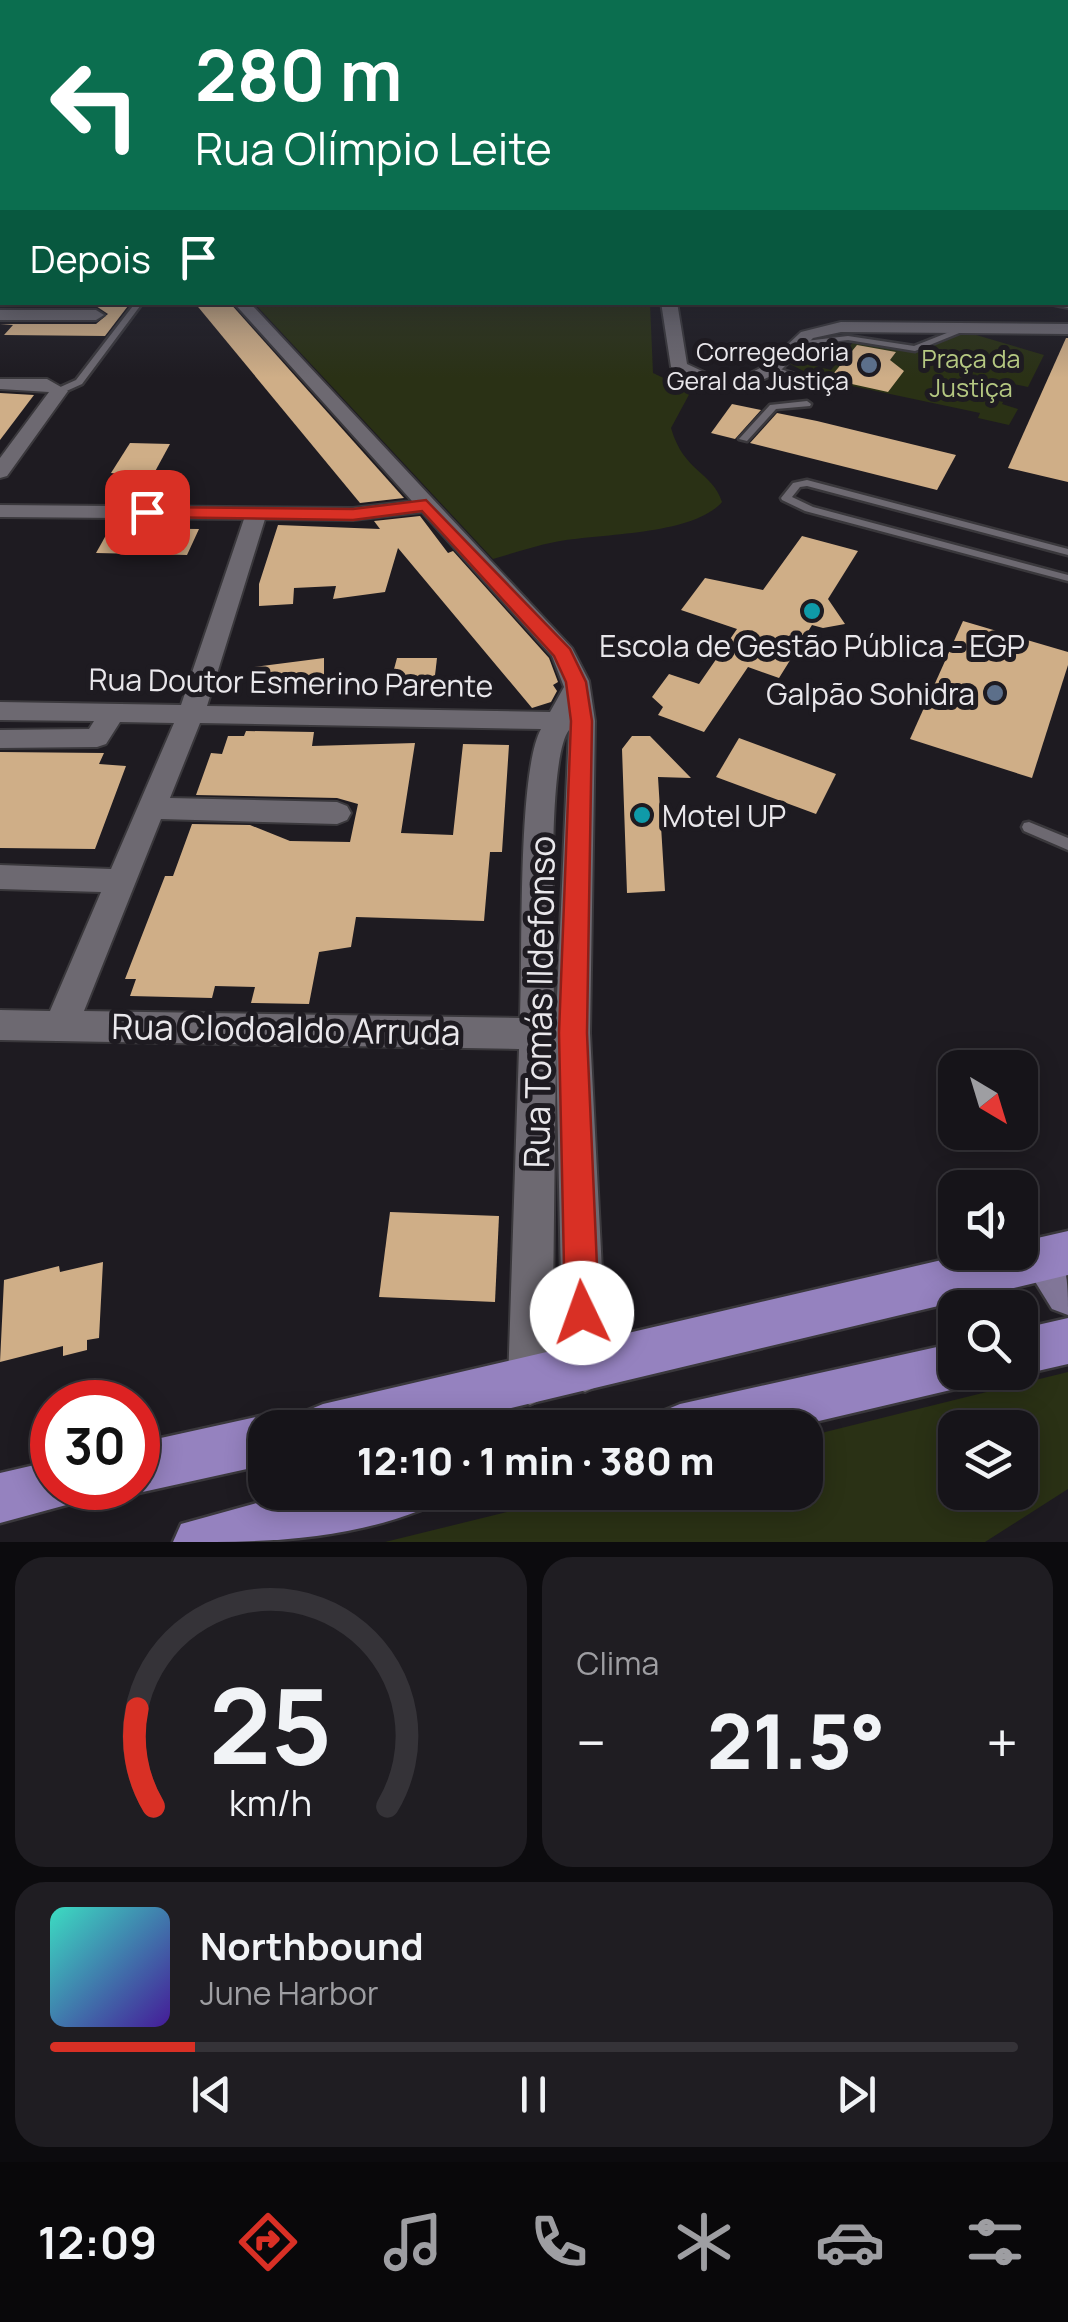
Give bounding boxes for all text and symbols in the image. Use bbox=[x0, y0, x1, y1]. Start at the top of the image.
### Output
text: 280 m bbox=[195, 26, 403, 122]
icon: left bbox=[30, 40, 160, 170]
text: Rua Olímpio Leite bbox=[195, 117, 552, 179]
icon: arrive bbox=[171, 230, 226, 285]
text: Depois bbox=[30, 232, 151, 284]
place label: Corregedoria Geral da Justiça bbox=[667, 334, 849, 398]
park label: Praça da Justiça bbox=[922, 341, 1020, 405]
marker: Corregedoria Geral da Justiça bbox=[858, 354, 880, 376]
pin bbox=[105, 470, 190, 555]
icon: arrive bbox=[120, 485, 175, 540]
marker: Escola de Gestão Pública - EGP bbox=[801, 600, 823, 622]
place label: Escola de Gestão Pública - EGP bbox=[599, 625, 1025, 666]
street label: Rua Doutor Esmerino Parente bbox=[88, 658, 494, 706]
place label: Galpão Sohidra bbox=[766, 673, 975, 714]
marker: Galpão Sohidra bbox=[984, 682, 1006, 704]
place label: Motel UP bbox=[662, 795, 786, 836]
marker: Motel UP bbox=[631, 804, 653, 826]
street label: Rua Tomás Ildefonso bbox=[512, 835, 566, 1169]
street label: Rua Clodoaldo Arruda bbox=[111, 1002, 461, 1056]
north arrow bbox=[938, 1050, 1038, 1150]
map controls bbox=[938, 1050, 1038, 1510]
button: sound bbox=[938, 1170, 1038, 1270]
position arrow bbox=[530, 1261, 634, 1365]
button: search bbox=[938, 1290, 1038, 1390]
speed limit sign: 30 bbox=[30, 1380, 160, 1510]
button: layers bbox=[938, 1410, 1038, 1510]
text: 12:10 · 1 min · 380 m bbox=[357, 1434, 714, 1486]
text: Clima bbox=[577, 1641, 659, 1685]
text: 25 bbox=[209, 1653, 332, 1795]
text: 21.5° bbox=[707, 1689, 885, 1792]
text: − bbox=[577, 1704, 606, 1780]
text: + bbox=[986, 1704, 1018, 1780]
text: km/h bbox=[229, 1778, 312, 1827]
text: Northbound bbox=[200, 1919, 424, 1971]
text: June Harbor bbox=[200, 1971, 378, 2015]
icon: previous bbox=[184, 2067, 239, 2122]
icon: pause bbox=[506, 2067, 561, 2122]
icon: next bbox=[829, 2067, 884, 2122]
icon: directions bbox=[233, 2207, 303, 2277]
icon: music bbox=[378, 2207, 448, 2277]
icon: phone bbox=[524, 2207, 594, 2277]
icon: climate bbox=[669, 2207, 739, 2277]
icon: car bbox=[815, 2207, 885, 2277]
icon: filters bbox=[960, 2207, 1030, 2277]
text: 12:09 bbox=[38, 2211, 157, 2273]

